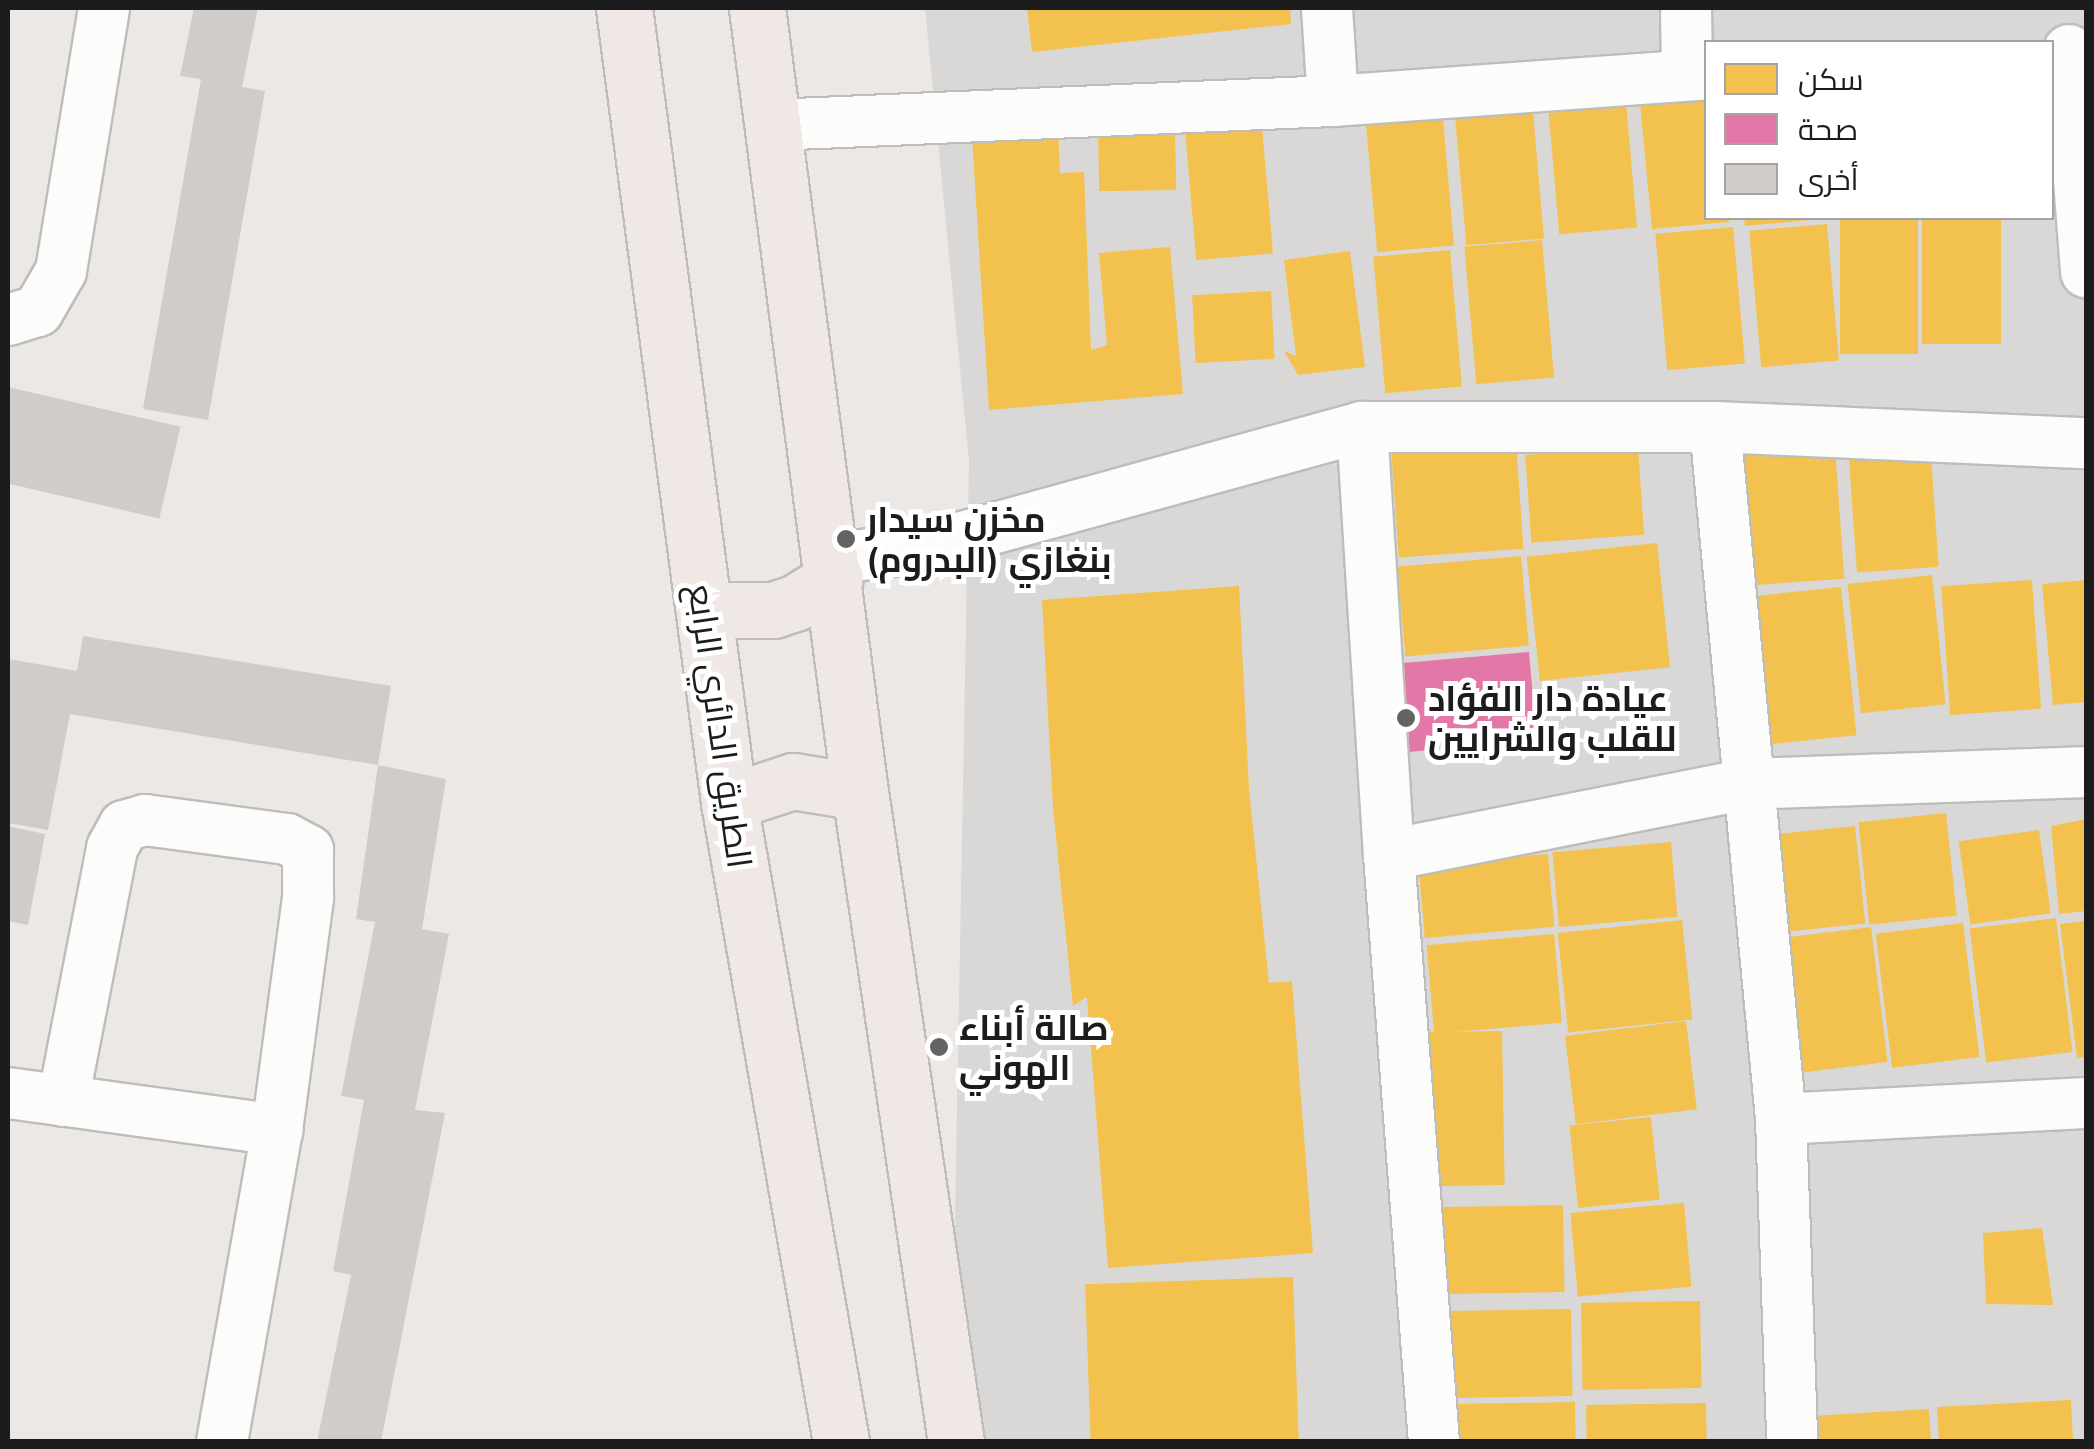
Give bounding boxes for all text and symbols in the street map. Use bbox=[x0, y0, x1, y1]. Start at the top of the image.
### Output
legend bbox=[1704, 40, 2054, 220]
text: سكن bbox=[1798, 60, 1864, 98]
text: صحة bbox=[1798, 110, 1858, 148]
text: أخرى bbox=[1798, 160, 1859, 198]
place label: مخزن سيدار بنغازي (البدروم) bbox=[866, 498, 1112, 580]
marker: مخزن سيدار بنغازي (البدروم) bbox=[835, 528, 857, 550]
street label: الطريق الدائري الرابع bbox=[680, 581, 762, 871]
place label: عيادة دار الفؤاد للقلب والشرايين bbox=[1428, 677, 1677, 759]
marker: عيادة دار الفؤاد للقلب والشرايين bbox=[1393, 705, 1419, 731]
place label: صالة أبناء الهوني bbox=[959, 1006, 1109, 1088]
marker: صالة أبناء الهوني bbox=[928, 1036, 950, 1058]

